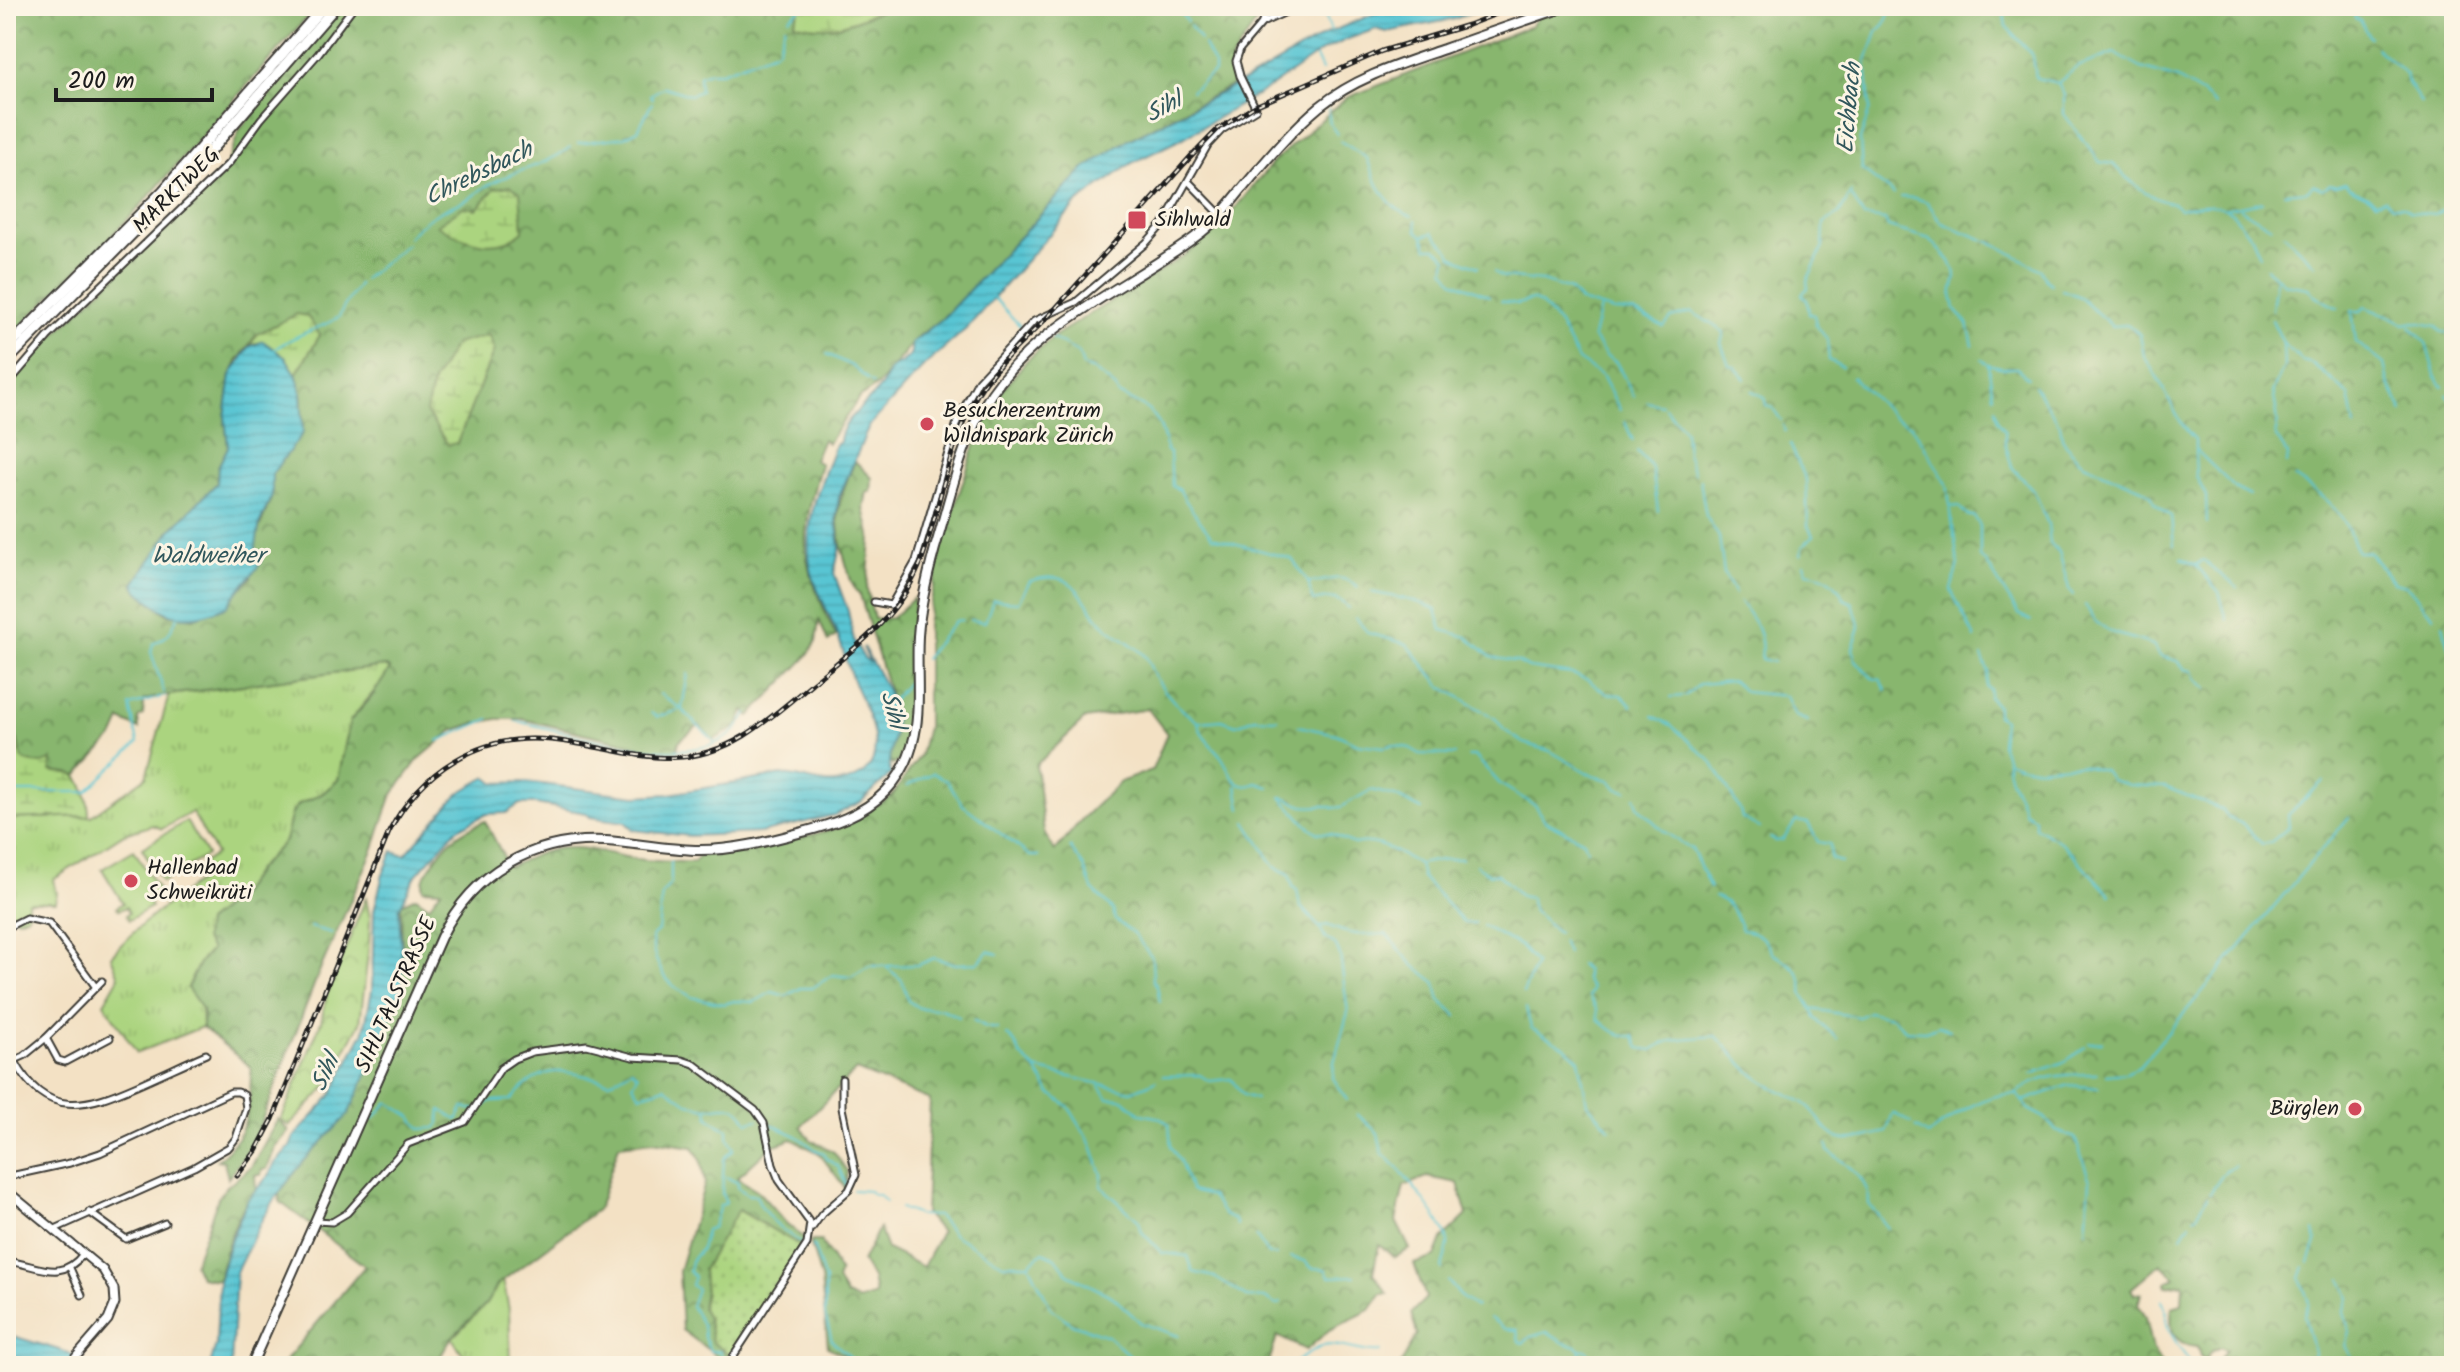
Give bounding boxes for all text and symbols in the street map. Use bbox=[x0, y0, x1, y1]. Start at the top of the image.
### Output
scale bar bbox=[56, 52, 212, 102]
water label: Eichbach bbox=[1827, 59, 1874, 155]
text: 200 m bbox=[68, 62, 135, 101]
water label: Sihl bbox=[1138, 80, 1193, 134]
water label: Chrebsbach bbox=[418, 130, 542, 217]
street label: MARKTWEG bbox=[125, 139, 229, 243]
place label: Sihlwald bbox=[1155, 203, 1232, 238]
marker: Sihlwald bbox=[1126, 209, 1148, 231]
place label: Besucherzentrum Wildnispark Zürich bbox=[943, 394, 1114, 454]
marker: Besucherzentrum Wildnispark Zürich bbox=[918, 415, 936, 433]
water label: Waldweiher bbox=[152, 537, 269, 576]
water label: Sihl bbox=[869, 687, 916, 737]
place label: Hallenbad Schweikrüti bbox=[147, 851, 253, 911]
marker: Hallenbad Schweikrüti bbox=[122, 872, 140, 890]
street label: SIHLTALSTRASSE bbox=[347, 910, 448, 1079]
water label: Sihl bbox=[300, 1044, 353, 1098]
place label: Bürglen bbox=[2270, 1092, 2339, 1127]
marker: Bürglen bbox=[2346, 1100, 2364, 1118]

